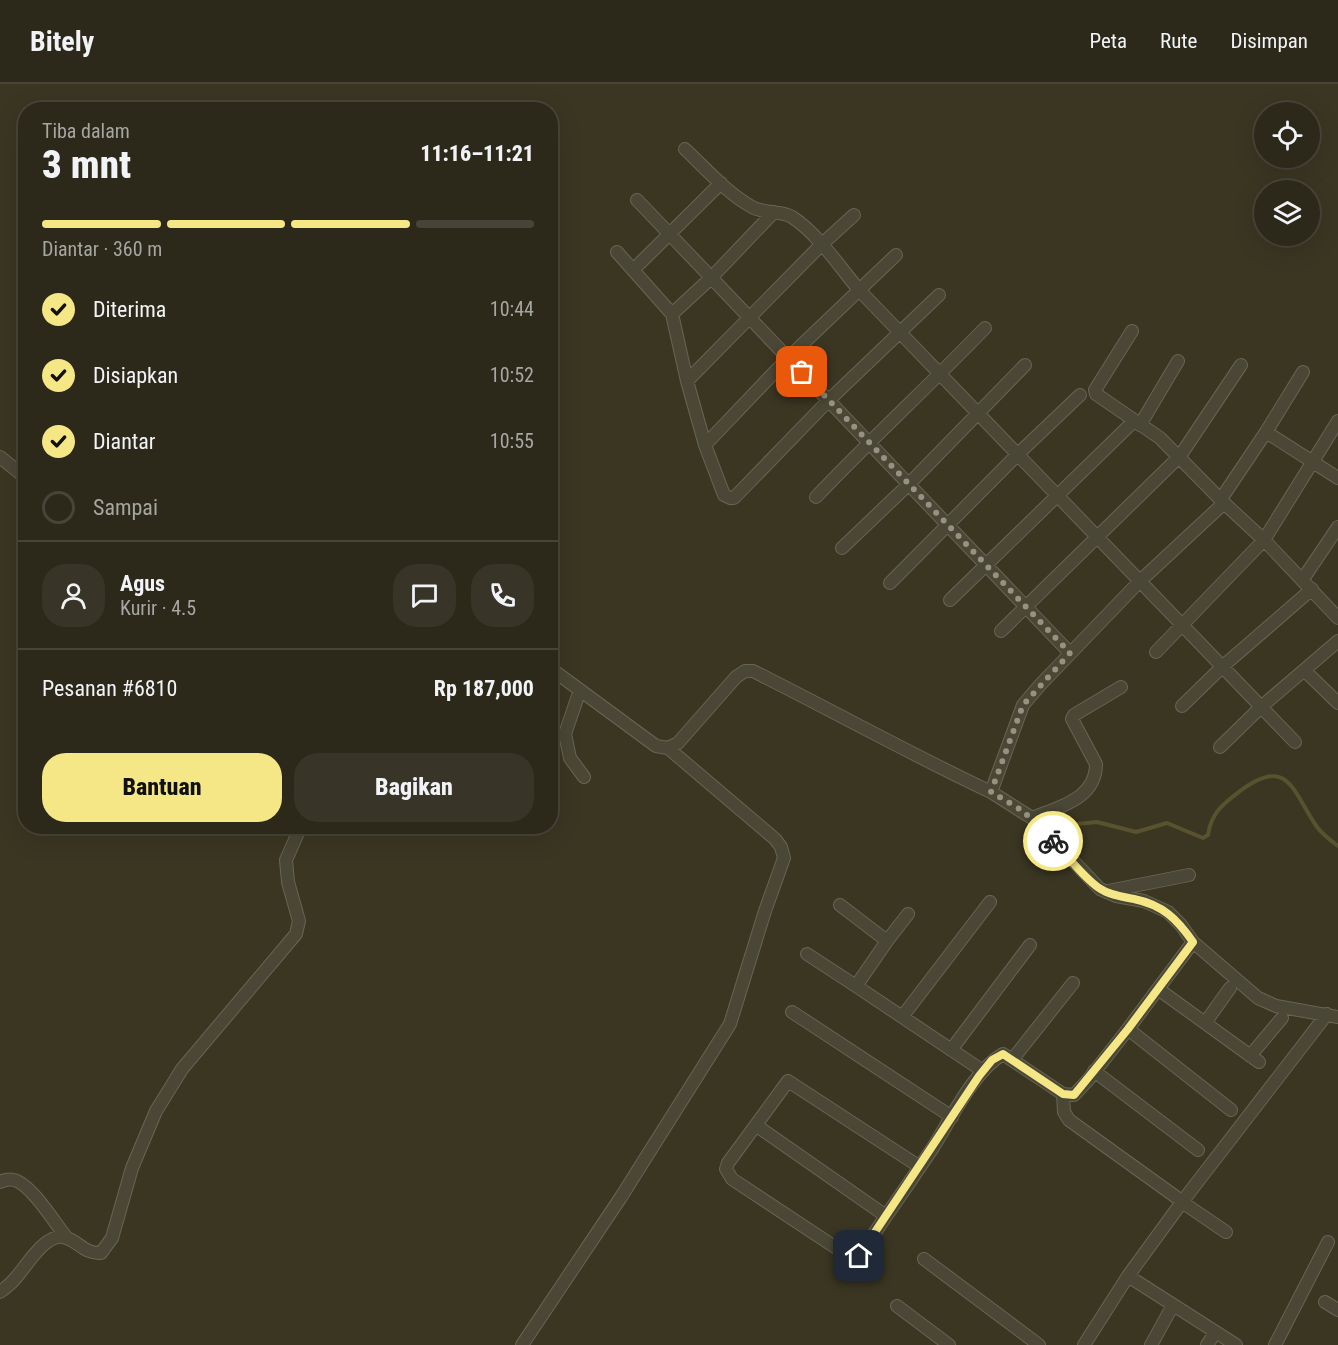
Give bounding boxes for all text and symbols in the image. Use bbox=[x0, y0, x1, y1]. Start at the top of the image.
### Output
text: Bitely bbox=[30, 25, 94, 58]
text: Peta bbox=[1089, 29, 1127, 53]
text: Rute bbox=[1160, 29, 1197, 53]
text: Disimpan bbox=[1230, 29, 1308, 53]
map controls bbox=[1254, 102, 1320, 246]
button: locate bbox=[1254, 102, 1320, 168]
text: Tiba dalam bbox=[42, 119, 130, 143]
text: 11:16–11:21 bbox=[420, 141, 534, 166]
text: 3 mnt bbox=[42, 142, 131, 188]
button: layers bbox=[1254, 180, 1320, 246]
text: Diantar · 360 m bbox=[42, 237, 162, 261]
icon: check bbox=[42, 293, 75, 326]
text: Diterima bbox=[93, 297, 166, 322]
text: 10:44 bbox=[490, 297, 534, 321]
pin bbox=[776, 346, 827, 397]
icon: bag bbox=[785, 355, 818, 388]
icon: check bbox=[42, 359, 75, 392]
text: Disiapkan bbox=[93, 363, 178, 388]
text: 10:52 bbox=[490, 363, 534, 387]
icon: check bbox=[42, 425, 75, 458]
text: Diantar bbox=[93, 429, 156, 454]
text: 10:55 bbox=[490, 429, 534, 453]
text: Sampai bbox=[93, 495, 158, 520]
button: person bbox=[42, 564, 105, 627]
button: chat bbox=[393, 564, 456, 627]
button: phone bbox=[471, 564, 534, 627]
text: Agus bbox=[120, 571, 165, 596]
text: Kurir · 4.5 bbox=[120, 596, 196, 620]
text: Pesanan #6810 bbox=[42, 676, 177, 701]
text: Rp 187,000 bbox=[434, 676, 534, 701]
button: Bantuan bbox=[42, 753, 282, 822]
button: Bagikan bbox=[294, 753, 534, 822]
courier bbox=[1023, 811, 1083, 871]
icon: bike bbox=[1037, 825, 1070, 858]
pin bbox=[833, 1230, 884, 1281]
icon: home bbox=[842, 1239, 875, 1272]

